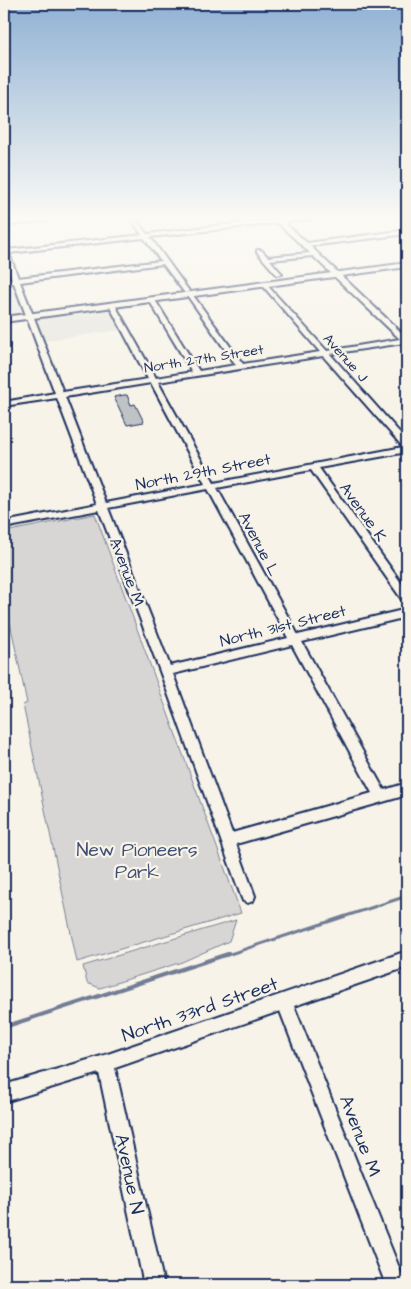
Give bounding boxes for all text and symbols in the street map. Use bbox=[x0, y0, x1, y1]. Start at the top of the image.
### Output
street label: Avenue J bbox=[318, 330, 372, 387]
street label: North 27th Street bbox=[143, 340, 265, 378]
street label: North 29th Street bbox=[134, 448, 273, 496]
street label: Avenue K bbox=[334, 478, 392, 546]
street label: Avenue L bbox=[233, 508, 285, 580]
street label: Avenue M bbox=[104, 535, 150, 609]
street label: North 31st Street bbox=[218, 600, 349, 652]
park label: New Pioneers Park bbox=[77, 837, 197, 886]
street label: North 33rd Street bbox=[118, 971, 282, 1049]
street label: Avenue M bbox=[332, 1091, 388, 1181]
street label: Avenue N bbox=[107, 1131, 151, 1217]

